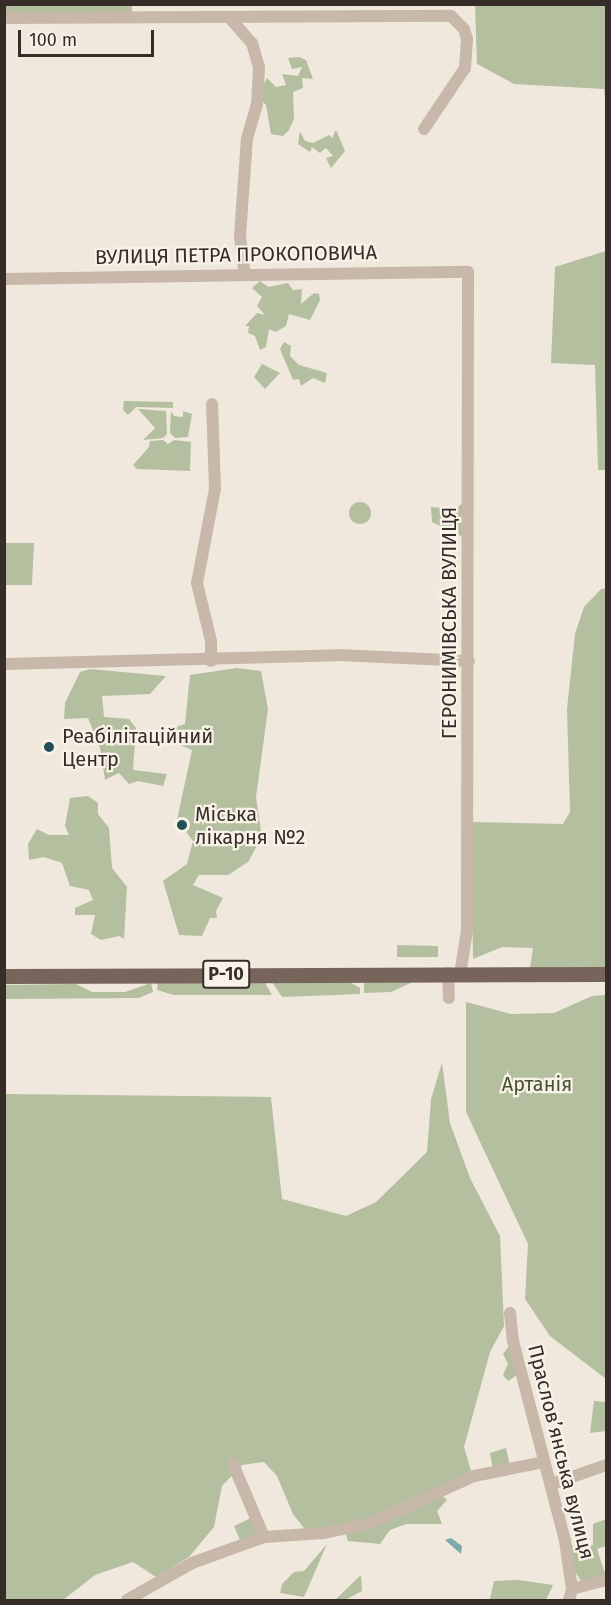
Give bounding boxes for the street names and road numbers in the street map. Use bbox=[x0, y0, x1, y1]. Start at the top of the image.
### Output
street label: ВУЛИЦЯ ПЕТРА ПРОКОПОВИЧА bbox=[95, 241, 377, 269]
street label: ГЕРОНИМІВСЬКА ВУЛИЦЯ bbox=[437, 507, 461, 739]
road number: Р-10 bbox=[202, 959, 250, 989]
street label: Прасловʼянська вулиця bbox=[523, 1342, 599, 1562]

